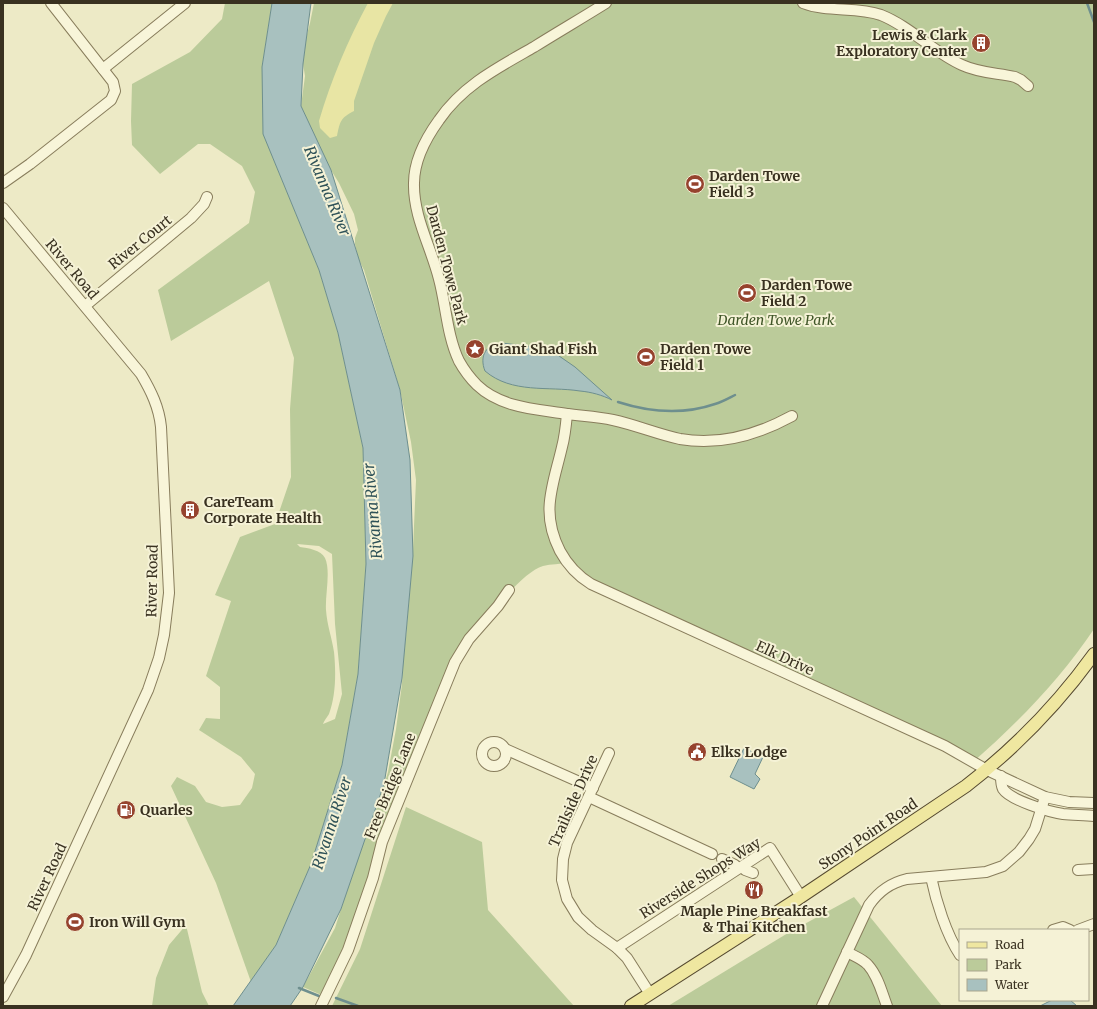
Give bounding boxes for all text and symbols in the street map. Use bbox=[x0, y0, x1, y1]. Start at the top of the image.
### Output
place label: Lewis & Clark Exploratory Center bbox=[836, 26, 968, 60]
building icon: Lewis & Clark Exploratory Center bbox=[970, 32, 992, 54]
water label: Rivanna River bbox=[300, 143, 355, 240]
place label: Darden Towe Field 3 bbox=[709, 167, 801, 201]
sports icon: Darden Towe Field 3 bbox=[684, 173, 706, 195]
street label: Darden Towe Park bbox=[422, 203, 472, 327]
street label: River Court bbox=[105, 211, 176, 273]
street label: River Road bbox=[42, 235, 103, 303]
place label: Darden Towe Field 2 bbox=[761, 276, 853, 310]
sports icon: Darden Towe Field 2 bbox=[736, 282, 758, 304]
park label: Darden Towe Park bbox=[717, 311, 835, 329]
place icon: Giant Shad Fish bbox=[464, 338, 486, 360]
place label: Giant Shad Fish bbox=[489, 340, 598, 358]
place label: Darden Towe Field 1 bbox=[660, 340, 752, 374]
sports icon: Darden Towe Field 1 bbox=[635, 346, 657, 368]
water label: Rivanna River bbox=[359, 461, 386, 560]
place label: CareTeam Corporate Health bbox=[204, 493, 322, 527]
building icon: CareTeam Corporate Health bbox=[179, 499, 201, 521]
street label: River Road bbox=[142, 544, 162, 618]
street label: Elk Drive bbox=[753, 637, 817, 679]
street label: Free Bridge Lane bbox=[360, 730, 420, 842]
public building icon: Elks Lodge bbox=[686, 741, 708, 763]
place label: Elks Lodge bbox=[711, 743, 787, 761]
street label: Trailside Drive bbox=[545, 752, 601, 850]
water label: Rivanna River bbox=[308, 773, 356, 871]
street label: Stony Point Road bbox=[815, 794, 921, 874]
fuel station icon: Quarles bbox=[115, 799, 137, 821]
place label: Quarles bbox=[140, 801, 193, 819]
street label: Riverside Shops Way bbox=[636, 833, 764, 922]
street label: River Road bbox=[23, 840, 71, 914]
restaurant icon: Maple Pine Breakfast & Thai Kitchen bbox=[743, 879, 765, 901]
place label: Maple Pine Breakfast & Thai Kitchen bbox=[680, 902, 828, 936]
sports icon: Iron Will Gym bbox=[64, 911, 86, 933]
place label: Iron Will Gym bbox=[89, 913, 186, 931]
legend bbox=[959, 929, 1089, 1001]
text: Road bbox=[995, 937, 1024, 952]
text: Park bbox=[995, 957, 1022, 972]
text: Water bbox=[994, 977, 1030, 992]

